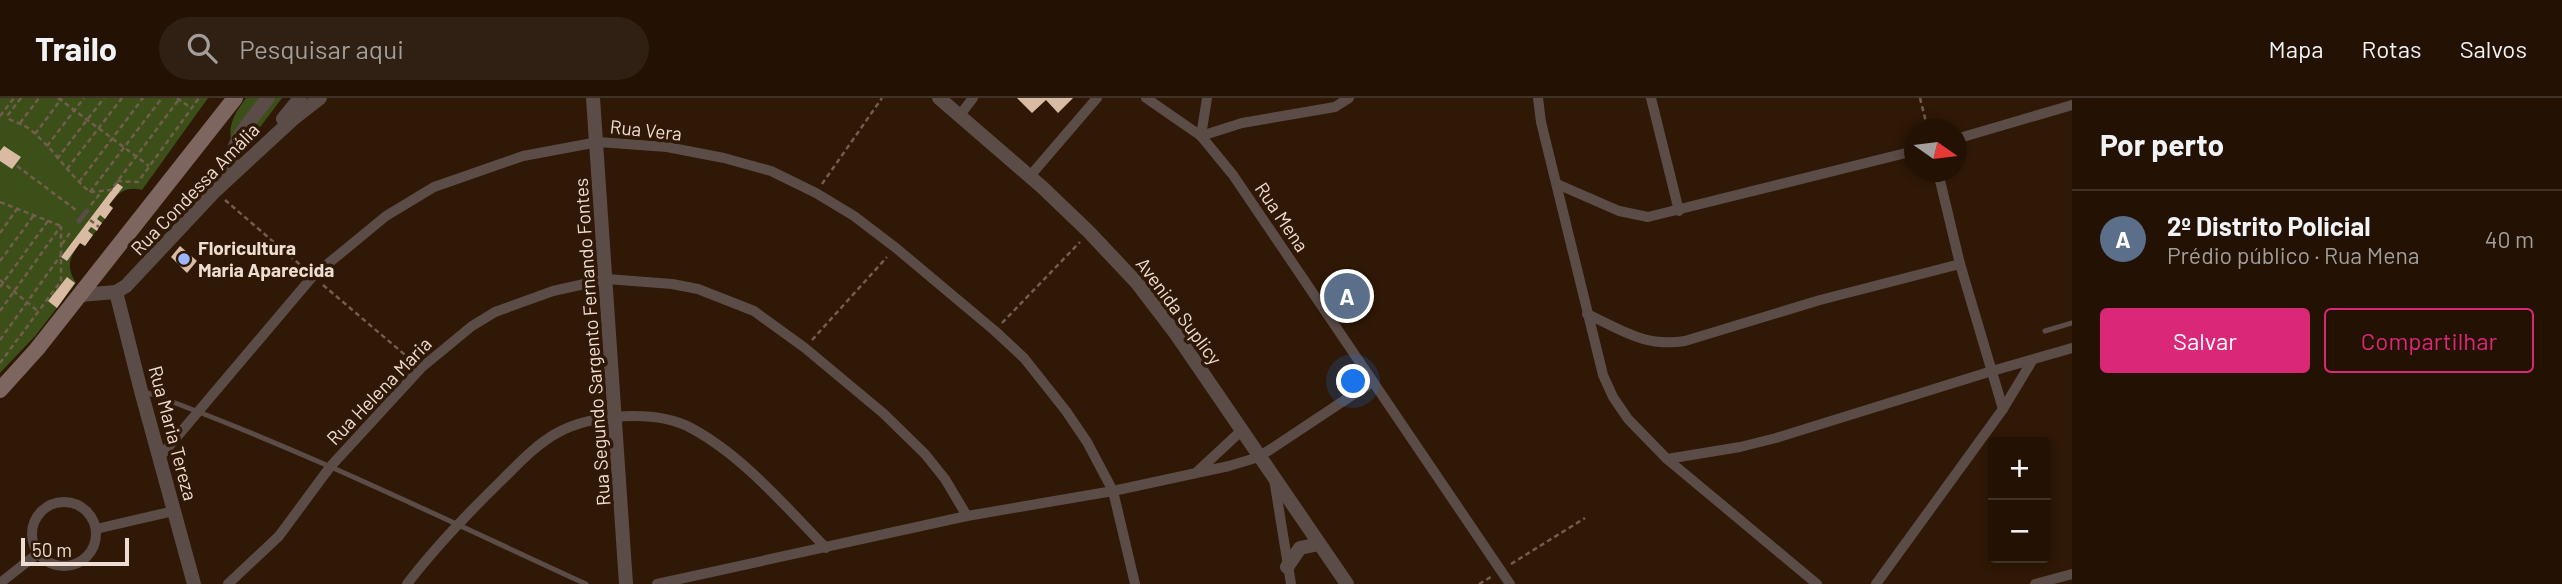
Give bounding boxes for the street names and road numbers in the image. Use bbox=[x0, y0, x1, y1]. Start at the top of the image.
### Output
street label: Rua Vera bbox=[609, 114, 683, 145]
street label: Rua Condessa Amália bbox=[126, 118, 264, 260]
street label: Rua Segundo Sargento Fernando Fontes bbox=[569, 177, 614, 507]
street label: Rua Mena bbox=[1251, 178, 1314, 256]
street label: Avenida Suplicy bbox=[1132, 253, 1227, 369]
street label: Rua Helena Maria bbox=[321, 332, 436, 449]
street label: Rua Maria Tereza bbox=[144, 363, 203, 503]

